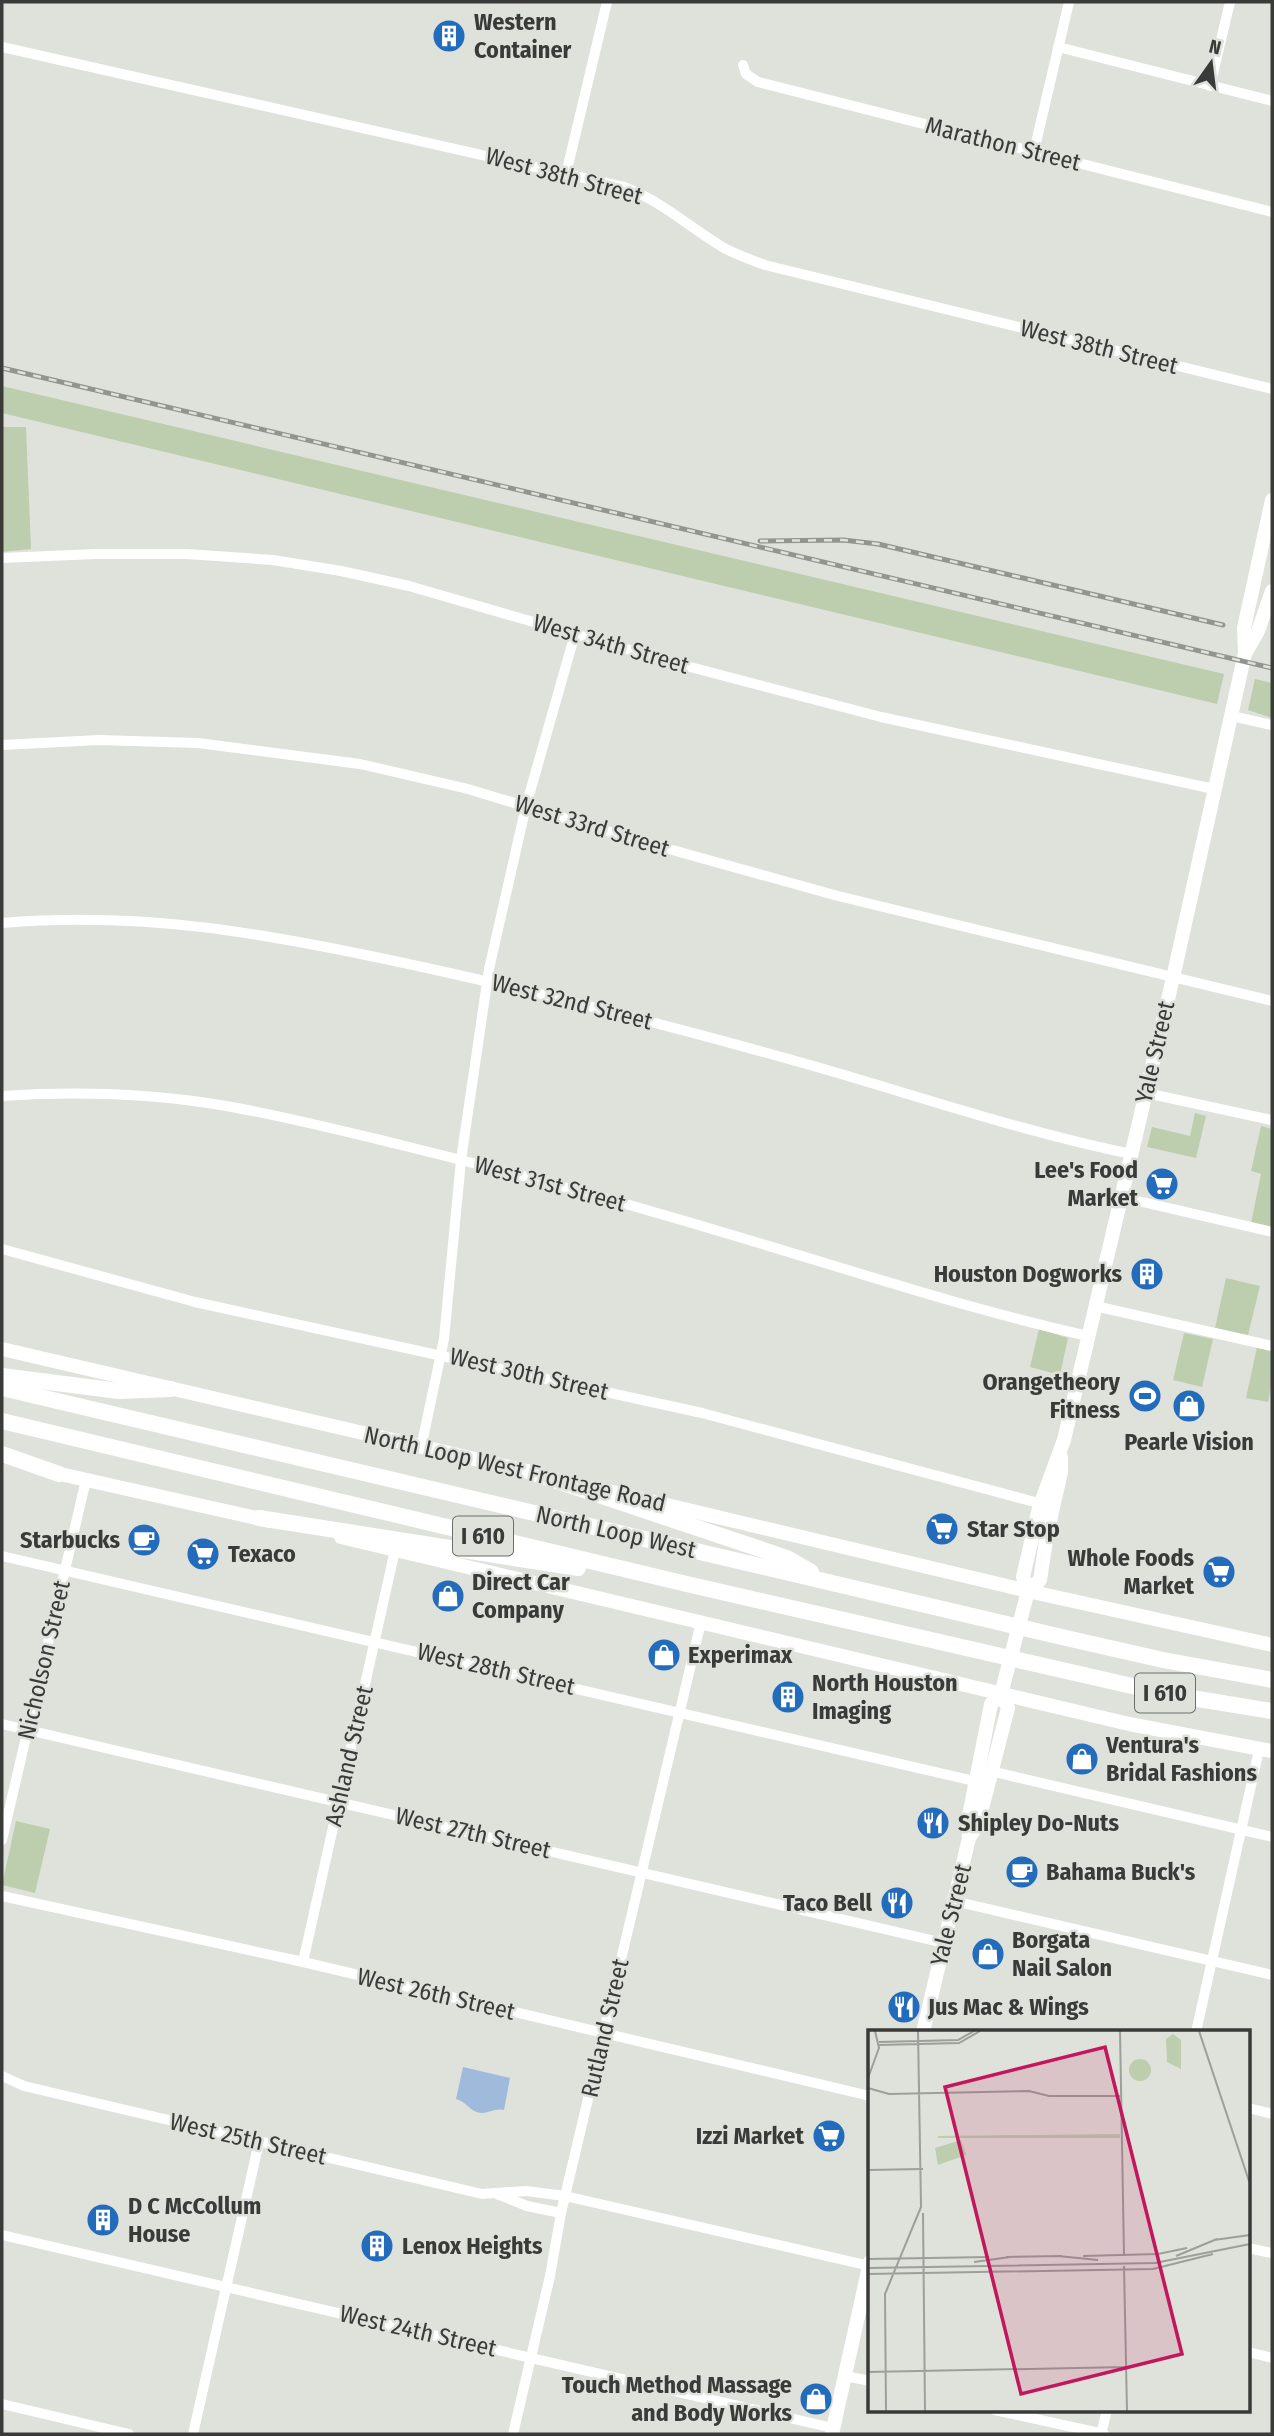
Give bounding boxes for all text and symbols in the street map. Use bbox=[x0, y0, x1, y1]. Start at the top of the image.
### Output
place label: Western Container bbox=[474, 8, 572, 64]
building icon: Western Container bbox=[430, 17, 468, 55]
north arrow bbox=[1176, 28, 1246, 98]
text: N bbox=[1207, 34, 1223, 60]
street label: Marathon Street bbox=[923, 111, 1083, 177]
street label: West 38th Street bbox=[482, 142, 646, 210]
street label: West 38th Street bbox=[1017, 314, 1181, 380]
street label: West 34th Street bbox=[530, 608, 692, 680]
street label: West 33rd Street bbox=[511, 789, 673, 863]
street label: West 32nd Street bbox=[489, 968, 655, 1036]
street label: Yale Street bbox=[1130, 998, 1180, 1106]
street label: West 31st Street bbox=[471, 1150, 629, 1218]
place label: Lee's Food Market bbox=[1034, 1156, 1139, 1212]
supermarket icon: Lee's Food Market bbox=[1143, 1165, 1181, 1203]
building icon: Houston Dogworks bbox=[1128, 1255, 1166, 1293]
place label: Houston Dogworks bbox=[934, 1260, 1122, 1288]
street label: West 30th Street bbox=[447, 1342, 611, 1406]
place label: Orangetheory Fitness bbox=[983, 1368, 1121, 1424]
sports icon: Orangetheory Fitness bbox=[1126, 1377, 1164, 1415]
shop icon: Pearle Vision bbox=[1170, 1387, 1208, 1425]
street label: North Loop West Frontage Road bbox=[361, 1421, 669, 1517]
place label: Pearle Vision bbox=[1124, 1428, 1254, 1456]
street label: North Loop West bbox=[533, 1500, 699, 1564]
supermarket icon: Star Stop bbox=[923, 1510, 961, 1548]
place label: Star Stop bbox=[967, 1515, 1060, 1543]
road number: I 610 bbox=[453, 1516, 513, 1555]
cafe icon: Starbucks bbox=[125, 1521, 163, 1559]
place label: Starbucks bbox=[20, 1526, 120, 1554]
supermarket icon: Texaco bbox=[184, 1535, 222, 1573]
place label: Texaco bbox=[228, 1540, 296, 1568]
place label: Whole Foods Market bbox=[1068, 1544, 1195, 1600]
supermarket icon: Whole Foods Market bbox=[1200, 1553, 1238, 1591]
place label: Direct Car Company bbox=[472, 1568, 570, 1624]
street label: Nicholson Street bbox=[12, 1577, 76, 1742]
shop icon: Direct Car Company bbox=[429, 1577, 467, 1615]
shop icon: Experimax bbox=[645, 1636, 683, 1674]
street label: West 28th Street bbox=[414, 1637, 578, 1701]
place label: Experimax bbox=[688, 1641, 793, 1669]
place label: North Houston Imaging bbox=[812, 1669, 958, 1725]
road number: I 610 bbox=[1135, 1674, 1195, 1712]
building icon: North Houston Imaging bbox=[769, 1678, 807, 1716]
street label: Ashland Street bbox=[319, 1683, 379, 1829]
place label: Ventura's Bridal Fashions bbox=[1105, 1731, 1257, 1787]
shop icon: Ventura's Bridal Fashions bbox=[1063, 1740, 1101, 1778]
street label: West 27th Street bbox=[393, 1802, 554, 1865]
restaurant icon: Shipley Do-Nuts bbox=[914, 1804, 952, 1842]
place label: Shipley Do-Nuts bbox=[958, 1809, 1119, 1837]
cafe icon: Bahama Buck's bbox=[1003, 1853, 1041, 1891]
place label: Bahama Buck's bbox=[1046, 1858, 1196, 1886]
street label: Yale Street bbox=[925, 1861, 977, 1969]
restaurant icon: Taco Bell bbox=[878, 1884, 916, 1922]
place label: Taco Bell bbox=[783, 1889, 872, 1917]
place label: Borgata Nail Salon bbox=[1012, 1926, 1112, 1982]
shop icon: Borgata Nail Salon bbox=[969, 1935, 1007, 1973]
street label: Rutland Street bbox=[575, 1956, 635, 2100]
street label: West 26th Street bbox=[354, 1962, 518, 2026]
restaurant icon: Jus Mac & Wings bbox=[885, 1988, 923, 2026]
place label: Jus Mac & Wings bbox=[927, 1993, 1089, 2021]
inset map bbox=[868, 2030, 1250, 2412]
street label: West 25th Street bbox=[167, 2107, 329, 2171]
supermarket icon: Izzi Market bbox=[810, 2117, 848, 2155]
place label: Izzi Market bbox=[696, 2122, 805, 2150]
place label: D C McCollum House bbox=[128, 2192, 261, 2248]
building icon: D C McCollum House bbox=[84, 2201, 122, 2239]
building icon: Lenox Heights bbox=[358, 2227, 396, 2265]
place label: Lenox Heights bbox=[402, 2232, 543, 2260]
street label: West 24th Street bbox=[337, 2299, 499, 2363]
place label: Touch Method Massage and Body Works bbox=[562, 2371, 792, 2427]
shop icon: Touch Method Massage and Body Works bbox=[797, 2380, 835, 2418]

